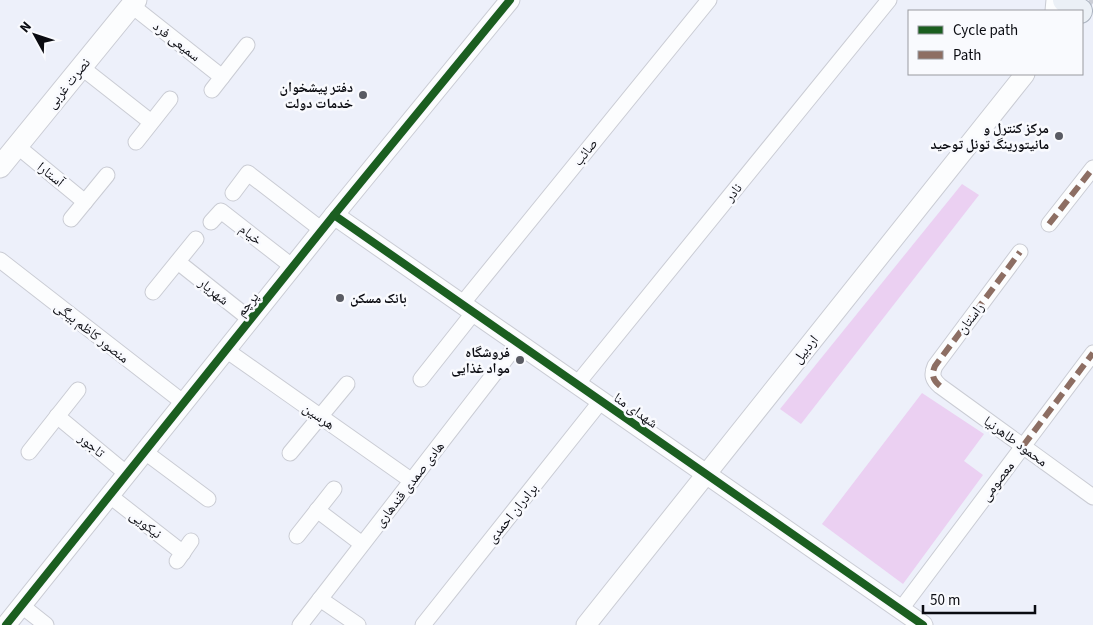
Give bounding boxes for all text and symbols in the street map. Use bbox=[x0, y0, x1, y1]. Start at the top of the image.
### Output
north arrow bbox=[10, 10, 60, 60]
legend bbox=[908, 10, 1083, 75]
text: N bbox=[15, 17, 36, 37]
street label: سمیعی فرد bbox=[148, 17, 204, 67]
text: Cycle path bbox=[953, 20, 1018, 41]
text: Path bbox=[953, 45, 981, 66]
street label: نصرت غربی bbox=[42, 54, 96, 113]
place label: دفتر پیشخوان خدمات دولت bbox=[280, 78, 353, 114]
marker: دفتر پیشخوان خدمات دولت bbox=[357, 89, 369, 101]
place label: مرکز کنترل و مانیتورینگ تونل توحید bbox=[930, 119, 1049, 155]
marker: مرکز کنترل و مانیتورینگ تونل توحید bbox=[1053, 130, 1065, 142]
street label: صائب bbox=[569, 135, 603, 171]
street label: آستارا bbox=[32, 158, 69, 192]
street label: نادر bbox=[720, 179, 747, 207]
street label: خیام bbox=[235, 219, 266, 250]
street label: شهریار bbox=[193, 273, 233, 310]
street label: پرچم bbox=[232, 288, 264, 321]
place label: بانک مسکن bbox=[350, 289, 407, 309]
marker: بانک مسکن bbox=[334, 292, 346, 304]
street label: منصور کاظم بیگی bbox=[50, 297, 133, 368]
street label: راستان bbox=[952, 299, 989, 338]
street label: اردبیل bbox=[788, 331, 824, 368]
place label: فروشگاه مواد غذایی bbox=[451, 343, 510, 379]
marker: فروشگاه مواد غذایی bbox=[514, 354, 526, 366]
street label: شهدای منا bbox=[609, 388, 662, 433]
street label: هرسین bbox=[298, 399, 339, 435]
street label: محمود طاهرنیا bbox=[979, 412, 1051, 472]
street label: تاجور bbox=[73, 428, 109, 463]
street label: هادی صمدی قندهاری bbox=[370, 437, 450, 532]
street label: معصومی bbox=[976, 457, 1020, 506]
street label: برادران احمدی bbox=[482, 479, 543, 548]
street label: نیکویی bbox=[125, 506, 166, 544]
scale bar bbox=[923, 582, 1036, 614]
text: 50 m bbox=[930, 590, 960, 611]

